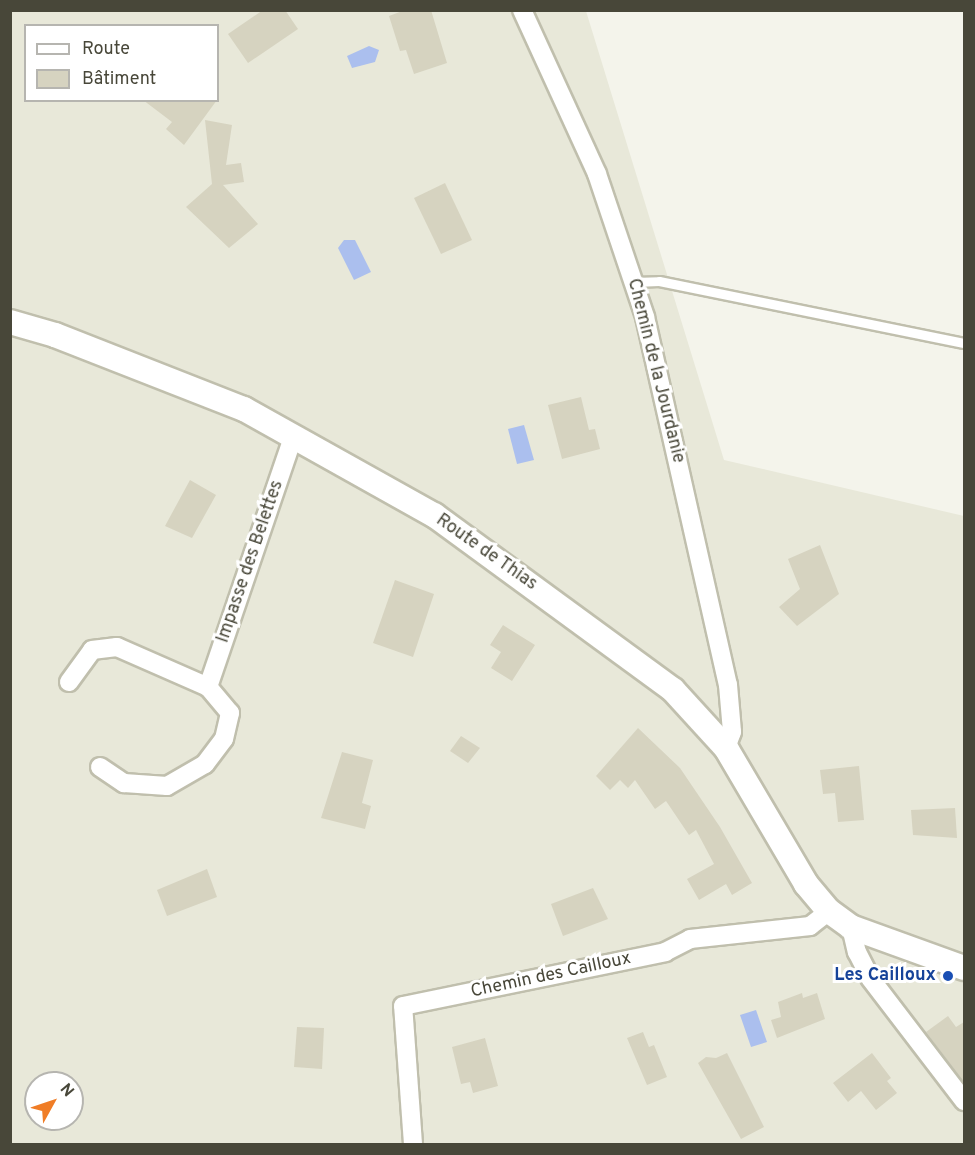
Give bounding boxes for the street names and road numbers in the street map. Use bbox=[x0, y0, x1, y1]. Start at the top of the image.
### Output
street label: Chemin de la Jourdanie bbox=[622, 276, 688, 466]
street label: Impasse des Belettes bbox=[213, 478, 289, 646]
street label: Route de Thias bbox=[431, 510, 541, 596]
street label: Chemin des Cailloux bbox=[469, 948, 633, 1004]

